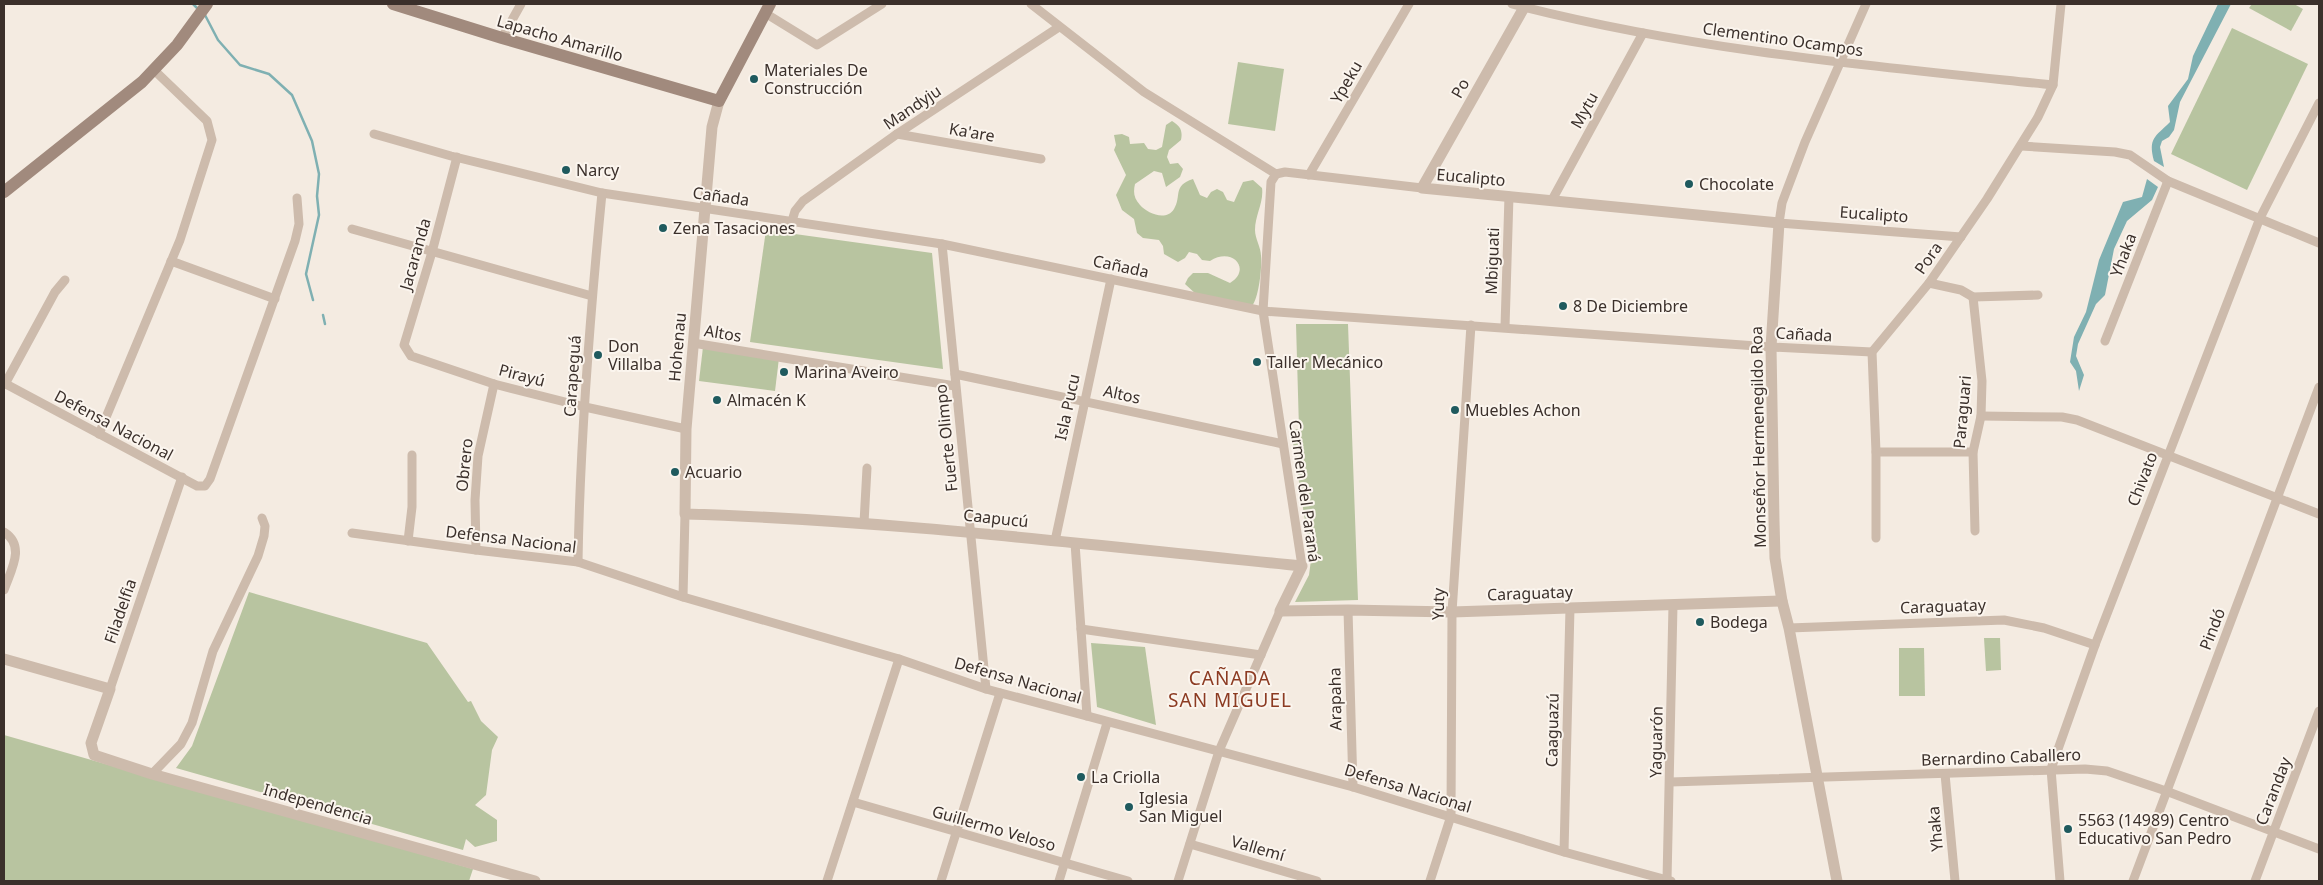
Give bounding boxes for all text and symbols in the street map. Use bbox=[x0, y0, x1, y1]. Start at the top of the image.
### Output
street label: Lapacho Amarillo bbox=[494, 9, 626, 67]
street label: Clementino Ocampos bbox=[1701, 17, 1865, 61]
street label: Ypeku bbox=[1325, 57, 1367, 107]
place label: Materiales De Construcción bbox=[764, 59, 868, 99]
marker: Materiales De Construcción bbox=[748, 73, 760, 85]
street label: Po bbox=[1446, 74, 1474, 102]
street label: Mandyju bbox=[879, 80, 945, 134]
street label: Mytu bbox=[1565, 88, 1603, 132]
street label: Ka'are bbox=[947, 117, 997, 147]
place label: Narcy bbox=[576, 159, 620, 181]
street label: Eucalipto bbox=[1436, 163, 1506, 191]
marker: Narcy bbox=[560, 164, 572, 176]
place label: Chocolate bbox=[1699, 173, 1774, 195]
marker: Chocolate bbox=[1683, 178, 1695, 190]
street label: Cañada bbox=[691, 181, 751, 211]
street label: Eucalipto bbox=[1839, 201, 1909, 227]
street label: Jacaranda bbox=[394, 215, 436, 295]
place label: Zena Tasaciones bbox=[673, 217, 796, 239]
marker: Zena Tasaciones bbox=[657, 222, 669, 234]
street label: Mbiguati bbox=[1480, 227, 1504, 295]
street label: Yhaka bbox=[2105, 230, 2141, 280]
street label: Pora bbox=[1909, 238, 1947, 278]
street label: Cañada bbox=[1091, 249, 1151, 283]
place label: 8 De Diciembre bbox=[1573, 295, 1688, 317]
marker: 8 De Diciembre bbox=[1557, 300, 1569, 312]
street label: Hohenau bbox=[663, 312, 691, 382]
street label: Altos bbox=[703, 319, 743, 347]
street label: Cañada bbox=[1775, 322, 1833, 346]
street label: Monseñor Hermenegildo Roa bbox=[1745, 326, 1771, 548]
street label: Carapeguá bbox=[558, 334, 586, 418]
place label: Don Villalba bbox=[608, 335, 662, 375]
marker: Don Villalba bbox=[592, 349, 604, 361]
place label: Taller Mecánico bbox=[1267, 351, 1383, 373]
marker: Taller Mecánico bbox=[1251, 356, 1263, 368]
street label: Pirayú bbox=[496, 358, 548, 392]
place label: Marina Aveiro bbox=[794, 361, 899, 383]
marker: Marina Aveiro bbox=[778, 366, 790, 378]
street label: Isla Pucu bbox=[1049, 372, 1085, 442]
street label: Paraguari bbox=[1948, 374, 1976, 450]
street label: Altos bbox=[1101, 379, 1143, 409]
street label: Fuerte Olimpo bbox=[929, 383, 963, 493]
street label: Defensa Nacional bbox=[51, 384, 177, 466]
place label: Almacén K bbox=[727, 389, 806, 411]
marker: Almacén K bbox=[711, 394, 723, 406]
place label: Muebles Achon bbox=[1465, 399, 1581, 421]
marker: Muebles Achon bbox=[1449, 404, 1461, 416]
street label: Carmen del Paraná bbox=[1284, 418, 1326, 564]
street label: Obrero bbox=[450, 437, 478, 493]
street label: Chivato bbox=[2122, 449, 2162, 509]
place label: Acuario bbox=[685, 461, 742, 483]
marker: Acuario bbox=[669, 466, 681, 478]
street label: Caapucú bbox=[962, 504, 1030, 532]
street label: Defensa Nacional bbox=[444, 520, 578, 558]
street label: Filadelfia bbox=[99, 576, 141, 646]
street label: Caraguatay bbox=[1487, 580, 1574, 605]
street label: Yuty bbox=[1426, 587, 1450, 621]
street label: Caraguatay bbox=[1900, 593, 1987, 618]
street label: Pindó bbox=[2194, 605, 2230, 653]
place label: Bodega bbox=[1710, 611, 1768, 633]
marker: Bodega bbox=[1694, 616, 1706, 628]
street label: Defensa Nacional bbox=[952, 651, 1084, 709]
district label: CAÑADA SAN MIGUEL bbox=[1168, 665, 1292, 713]
street label: Arapaha bbox=[1323, 667, 1347, 731]
street label: Caaguazú bbox=[1540, 693, 1564, 767]
street label: Yaguarón bbox=[1644, 706, 1668, 778]
street label: Bernardino Caballero bbox=[1921, 743, 2081, 771]
street label: Caranday bbox=[2250, 753, 2296, 828]
street label: Defensa Nacional bbox=[1342, 758, 1474, 818]
place label: La Criolla bbox=[1091, 766, 1160, 788]
marker: La Criolla bbox=[1075, 771, 1087, 783]
street label: Independencia bbox=[261, 778, 375, 830]
place label: Iglesia San Miguel bbox=[1139, 787, 1222, 827]
street label: Guillermo Veloso bbox=[930, 800, 1058, 856]
marker: Iglesia San Miguel bbox=[1123, 801, 1135, 813]
street label: Yhaka bbox=[1922, 805, 1948, 853]
place label: 5563 (14989) Centro Educativo San Pedro bbox=[2078, 809, 2231, 849]
marker: 5563 (14989) Centro Educativo San Pedro bbox=[2062, 823, 2074, 835]
street label: Vallemí bbox=[1229, 830, 1288, 866]

